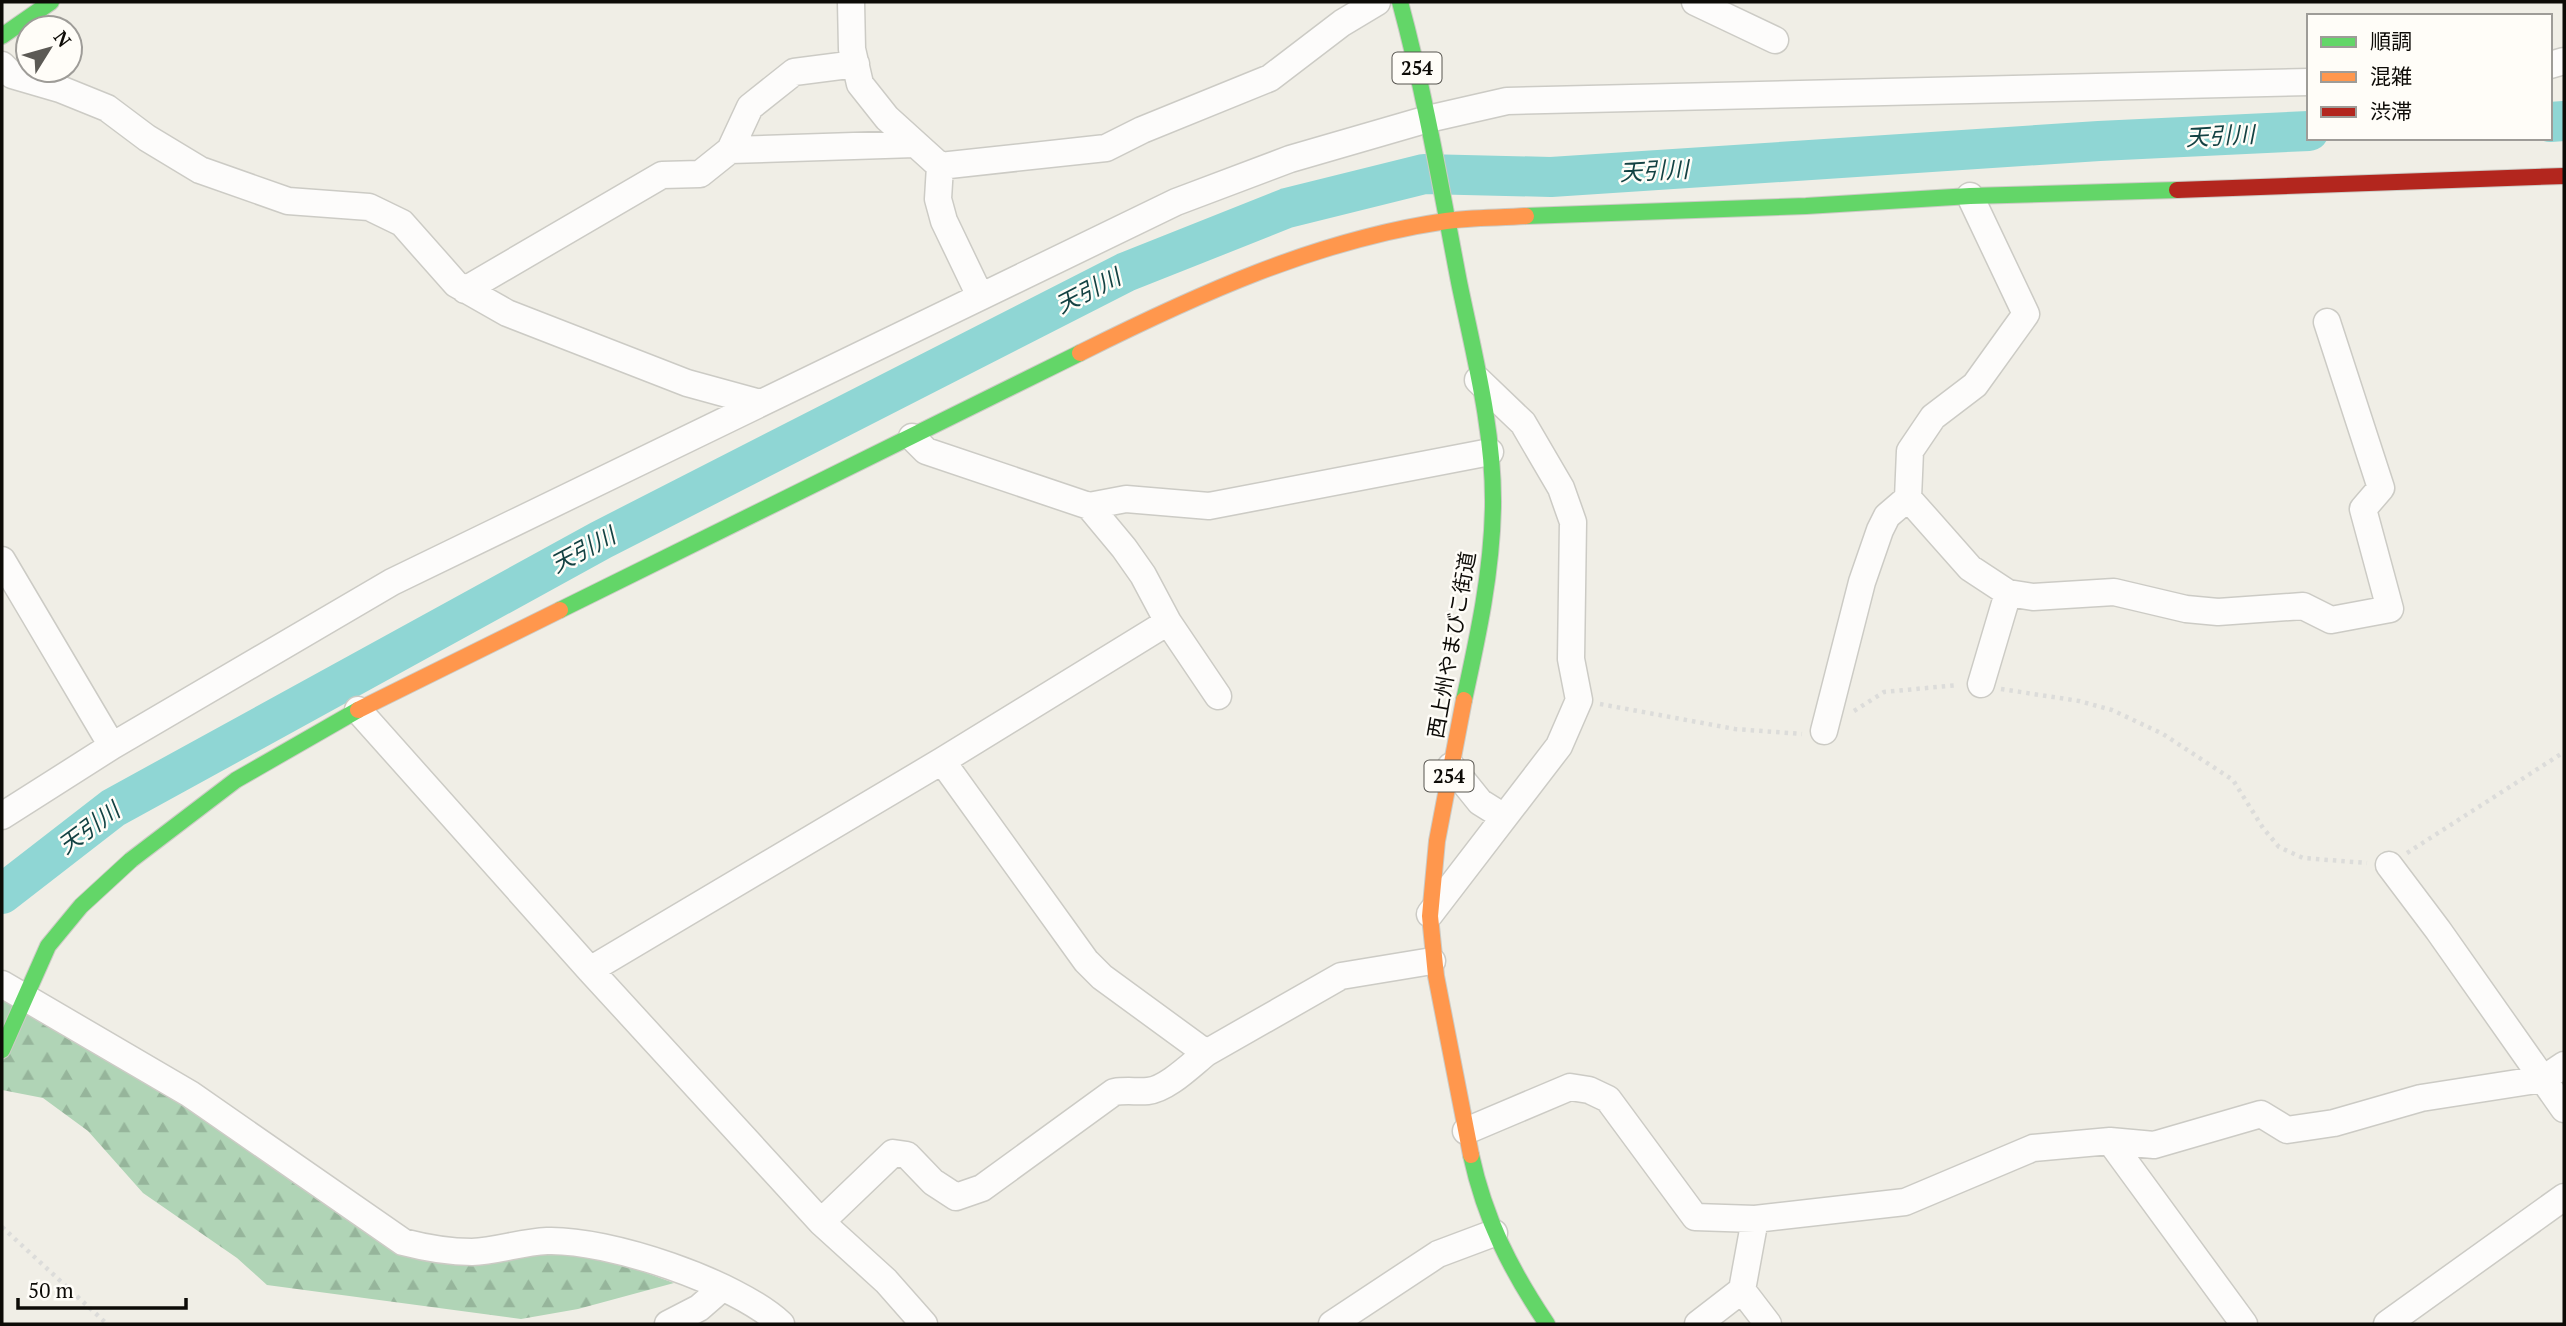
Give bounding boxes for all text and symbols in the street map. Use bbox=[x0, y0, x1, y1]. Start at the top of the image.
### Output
north arrow bbox=[14, 14, 84, 84]
legend bbox=[2307, 14, 2552, 140]
text: N bbox=[49, 25, 78, 52]
text: 順調 bbox=[2370, 27, 2412, 55]
road number: 254 bbox=[1392, 52, 1442, 83]
text: 混雑 bbox=[2370, 62, 2412, 90]
text: 渋滞 bbox=[2370, 97, 2412, 125]
water label: 天引川 bbox=[2185, 118, 2258, 153]
water label: 天引川 bbox=[1619, 153, 1692, 188]
water label: 天引川 bbox=[1050, 260, 1128, 320]
water label: 天引川 bbox=[545, 518, 623, 579]
street label: 西上州やまびこ街道 bbox=[1421, 549, 1481, 740]
road number: 254 bbox=[1424, 761, 1474, 792]
water label: 天引川 bbox=[52, 793, 128, 860]
scale bar bbox=[18, 1266, 186, 1310]
text: 50 m bbox=[28, 1276, 74, 1304]

